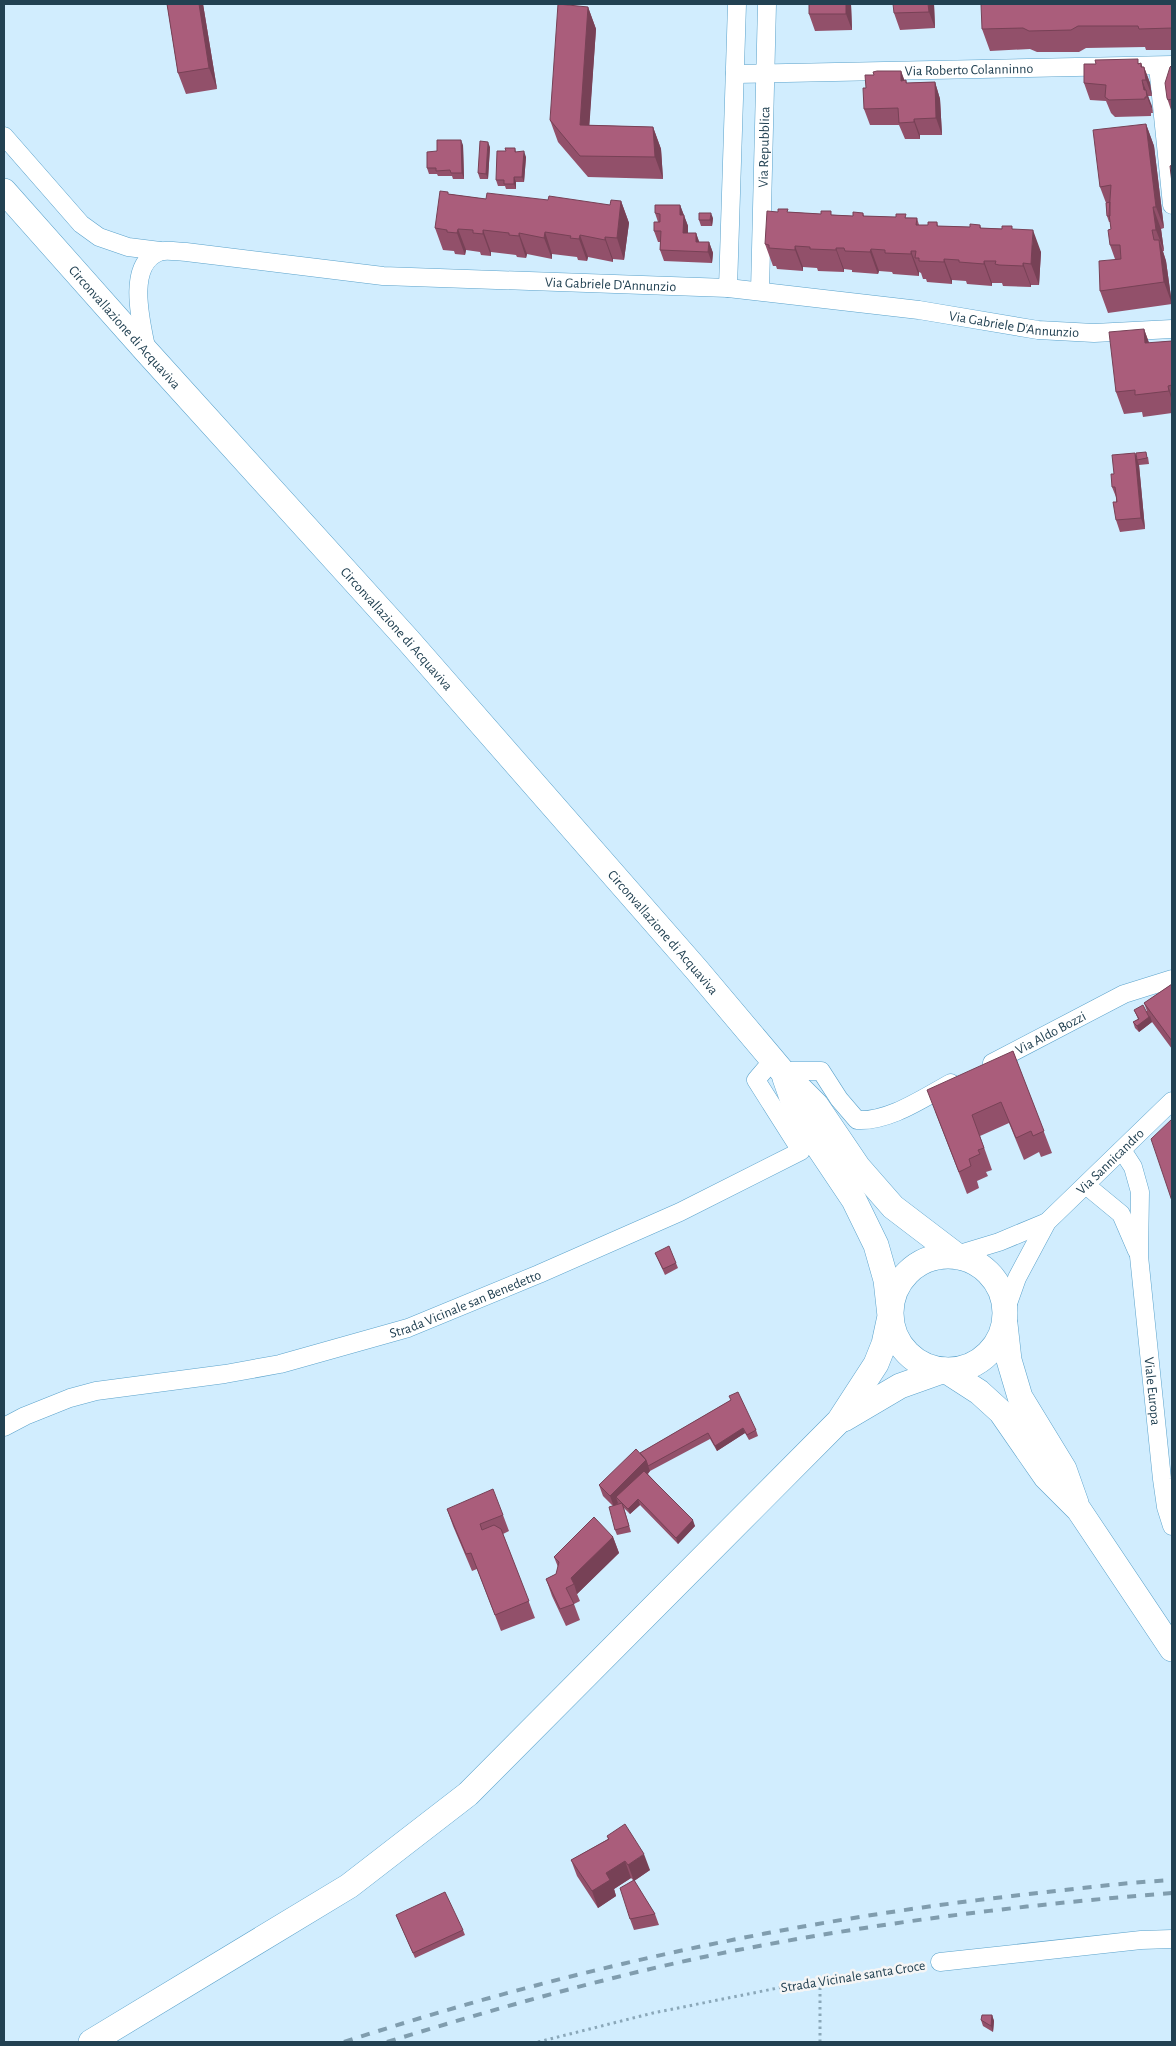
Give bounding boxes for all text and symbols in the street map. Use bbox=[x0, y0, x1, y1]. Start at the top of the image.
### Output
street label: Via Roberto Colanninno bbox=[905, 62, 1033, 79]
street label: Via Repubblica bbox=[757, 106, 773, 188]
street label: Circonvallazione di Acquaviva bbox=[66, 263, 183, 392]
street label: Via Gabriele D'Annunzio bbox=[545, 276, 677, 294]
street label: Via Gabriele D'Annunzio bbox=[948, 309, 1080, 340]
street label: Circonvallazione di Acquaviva bbox=[338, 565, 455, 694]
street label: Circonvallazione di Acquaviva bbox=[605, 868, 721, 998]
street label: Via Aldo Bozzi bbox=[1014, 1009, 1088, 1057]
street label: Via Sannicandro bbox=[1074, 1126, 1147, 1197]
street label: Strada Vicinale san Benedetto bbox=[388, 1268, 543, 1341]
street label: Viale Europa bbox=[1141, 1356, 1162, 1426]
street label: Strada Vicinale santa Croce bbox=[780, 1959, 926, 1995]

